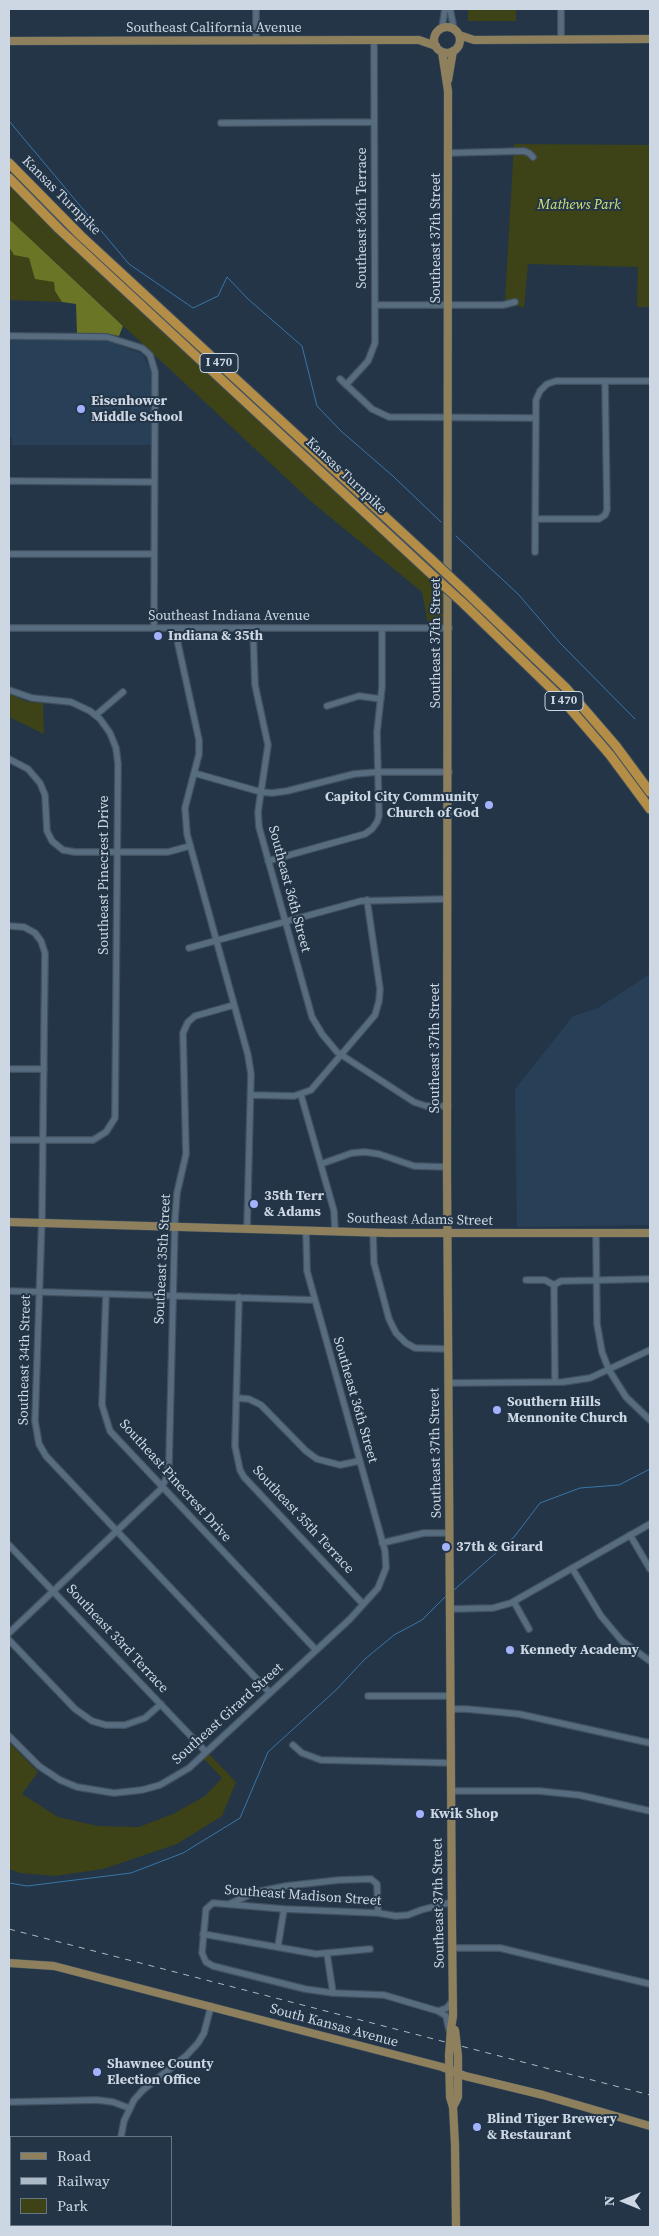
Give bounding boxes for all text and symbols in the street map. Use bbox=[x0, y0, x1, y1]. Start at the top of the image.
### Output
street label: Southeast California Avenue bbox=[126, 20, 302, 36]
street label: Southeast 36th Terrace bbox=[354, 147, 370, 289]
street label: Kansas Turnpike bbox=[18, 153, 104, 239]
street label: Southeast 37th Street bbox=[428, 173, 444, 303]
park label: Mathews Park bbox=[537, 197, 621, 213]
road number: I 470 bbox=[200, 353, 238, 372]
place label: Eisenhower Middle School bbox=[91, 393, 183, 426]
marker: Eisenhower Middle School bbox=[75, 403, 87, 415]
street label: Kansas Turnpike bbox=[302, 434, 390, 518]
street label: Southeast 37th Street bbox=[428, 578, 444, 708]
street label: Southeast Indiana Avenue bbox=[148, 608, 310, 624]
place label: Indiana & 35th bbox=[168, 628, 263, 644]
marker: Indiana & 35th bbox=[152, 630, 164, 642]
road number: I 470 bbox=[545, 691, 583, 710]
place label: Capitol City Community Church of God bbox=[325, 789, 479, 822]
street label: Southeast Pinecrest Drive bbox=[96, 795, 112, 955]
marker: Capitol City Community Church of God bbox=[483, 799, 495, 811]
street label: Southeast 36th Street bbox=[264, 824, 314, 954]
street label: Southeast 37th Street bbox=[427, 983, 443, 1113]
place label: 35th Terr & Adams bbox=[264, 1188, 324, 1220]
street label: Southeast 35th Street bbox=[151, 1194, 175, 1324]
marker: 35th Terr & Adams bbox=[248, 1198, 260, 1210]
street label: Southeast Adams Street bbox=[347, 1210, 493, 1230]
street label: Southeast 34th Street bbox=[15, 1295, 35, 1425]
street label: Southeast 36th Street bbox=[329, 1335, 381, 1465]
street label: Southeast 37th Street bbox=[426, 1388, 446, 1518]
place label: Southern Hills Mennonite Church bbox=[507, 1394, 627, 1426]
marker: Southern Hills Mennonite Church bbox=[491, 1404, 503, 1416]
street label: Southeast Pinecrest Drive bbox=[115, 1416, 235, 1546]
street label: Southeast 35th Terrace bbox=[249, 1463, 357, 1577]
place label: 37th & Girard bbox=[456, 1539, 543, 1555]
marker: 37th & Girard bbox=[440, 1541, 452, 1553]
street label: Southeast 33rd Terrace bbox=[62, 1581, 172, 1697]
place label: Kennedy Academy bbox=[520, 1642, 639, 1658]
marker: Kennedy Academy bbox=[504, 1644, 516, 1656]
street label: Southeast Girard Street bbox=[169, 1660, 287, 1768]
place label: Kwik Shop bbox=[430, 1806, 498, 1822]
marker: Kwik Shop bbox=[414, 1808, 426, 1820]
street label: Southeast 37th Street bbox=[429, 1838, 449, 1968]
street label: Southeast Madison Street bbox=[224, 1882, 382, 1910]
street label: South Kansas Avenue bbox=[268, 2001, 400, 2051]
place label: Shawnee County Election Office bbox=[107, 2056, 214, 2088]
marker: Shawnee County Election Office bbox=[91, 2066, 103, 2078]
place label: Blind Tiger Brewery & Restaurant bbox=[487, 2111, 617, 2144]
marker: Blind Tiger Brewery & Restaurant bbox=[471, 2121, 483, 2133]
legend bbox=[10, 2136, 172, 2226]
text: Road bbox=[57, 2145, 91, 2166]
text: Railway bbox=[57, 2170, 110, 2191]
north arrow bbox=[599, 2176, 649, 2226]
text: Park bbox=[57, 2195, 88, 2216]
text: N bbox=[599, 2196, 619, 2206]

